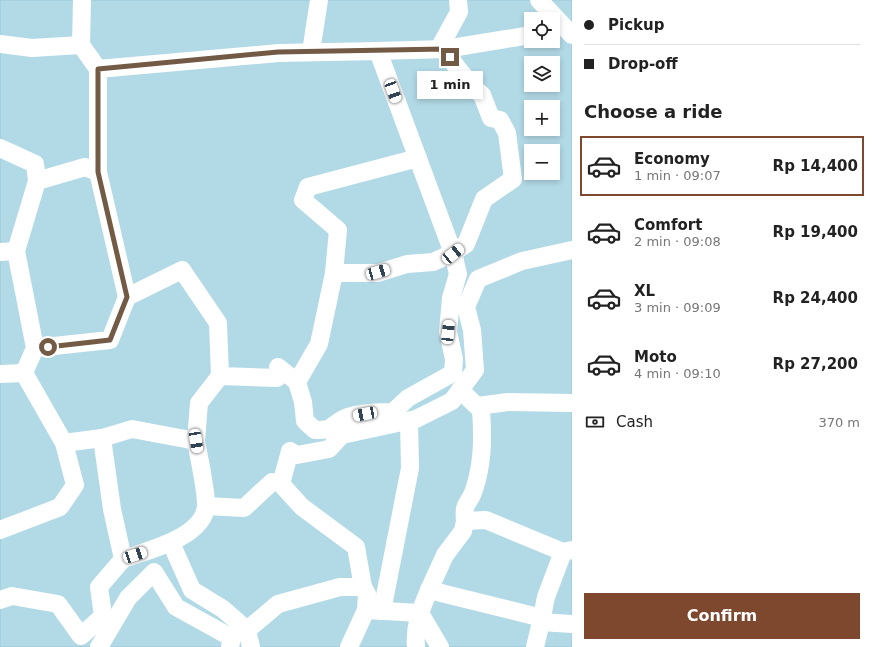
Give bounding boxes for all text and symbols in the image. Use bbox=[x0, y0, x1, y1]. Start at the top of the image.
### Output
map controls bbox=[524, 12, 560, 180]
button: locate bbox=[524, 12, 560, 48]
text: Pickup bbox=[608, 16, 664, 34]
route end bbox=[441, 48, 459, 66]
text: Drop-off bbox=[608, 55, 678, 73]
button: layers bbox=[524, 56, 560, 92]
callout: 1 min bbox=[417, 71, 483, 99]
text: 1 min bbox=[430, 77, 470, 92]
car bbox=[383, 78, 403, 104]
button: + bbox=[524, 100, 560, 136]
text: Choose a ride bbox=[584, 101, 723, 122]
button: − bbox=[524, 144, 560, 180]
icon: car bbox=[586, 148, 622, 184]
text: Economy bbox=[634, 150, 710, 168]
text: Rp 14,400 bbox=[773, 157, 858, 175]
text: 1 min · 09:07 bbox=[634, 168, 721, 183]
icon: car bbox=[586, 214, 622, 250]
text: Comfort bbox=[634, 216, 702, 234]
text: Rp 19,400 bbox=[773, 223, 858, 241]
text: 2 min · 09:08 bbox=[634, 234, 721, 249]
car bbox=[440, 242, 466, 266]
car bbox=[365, 263, 391, 281]
icon: car bbox=[586, 280, 622, 316]
text: XL bbox=[634, 282, 655, 300]
text: Rp 24,400 bbox=[773, 289, 858, 307]
text: 3 min · 09:09 bbox=[634, 300, 721, 315]
car bbox=[441, 319, 455, 345]
route start bbox=[39, 338, 57, 356]
icon: car bbox=[586, 346, 622, 382]
text: Moto bbox=[634, 348, 677, 366]
text: Rp 27,200 bbox=[773, 355, 858, 373]
text: 4 min · 09:10 bbox=[634, 366, 721, 381]
car bbox=[352, 406, 378, 422]
icon: cash bbox=[584, 411, 606, 433]
text: Cash bbox=[616, 413, 653, 431]
text: 370 m bbox=[818, 415, 860, 430]
car bbox=[188, 428, 204, 454]
car bbox=[122, 546, 148, 564]
button: Confirm bbox=[584, 593, 860, 639]

